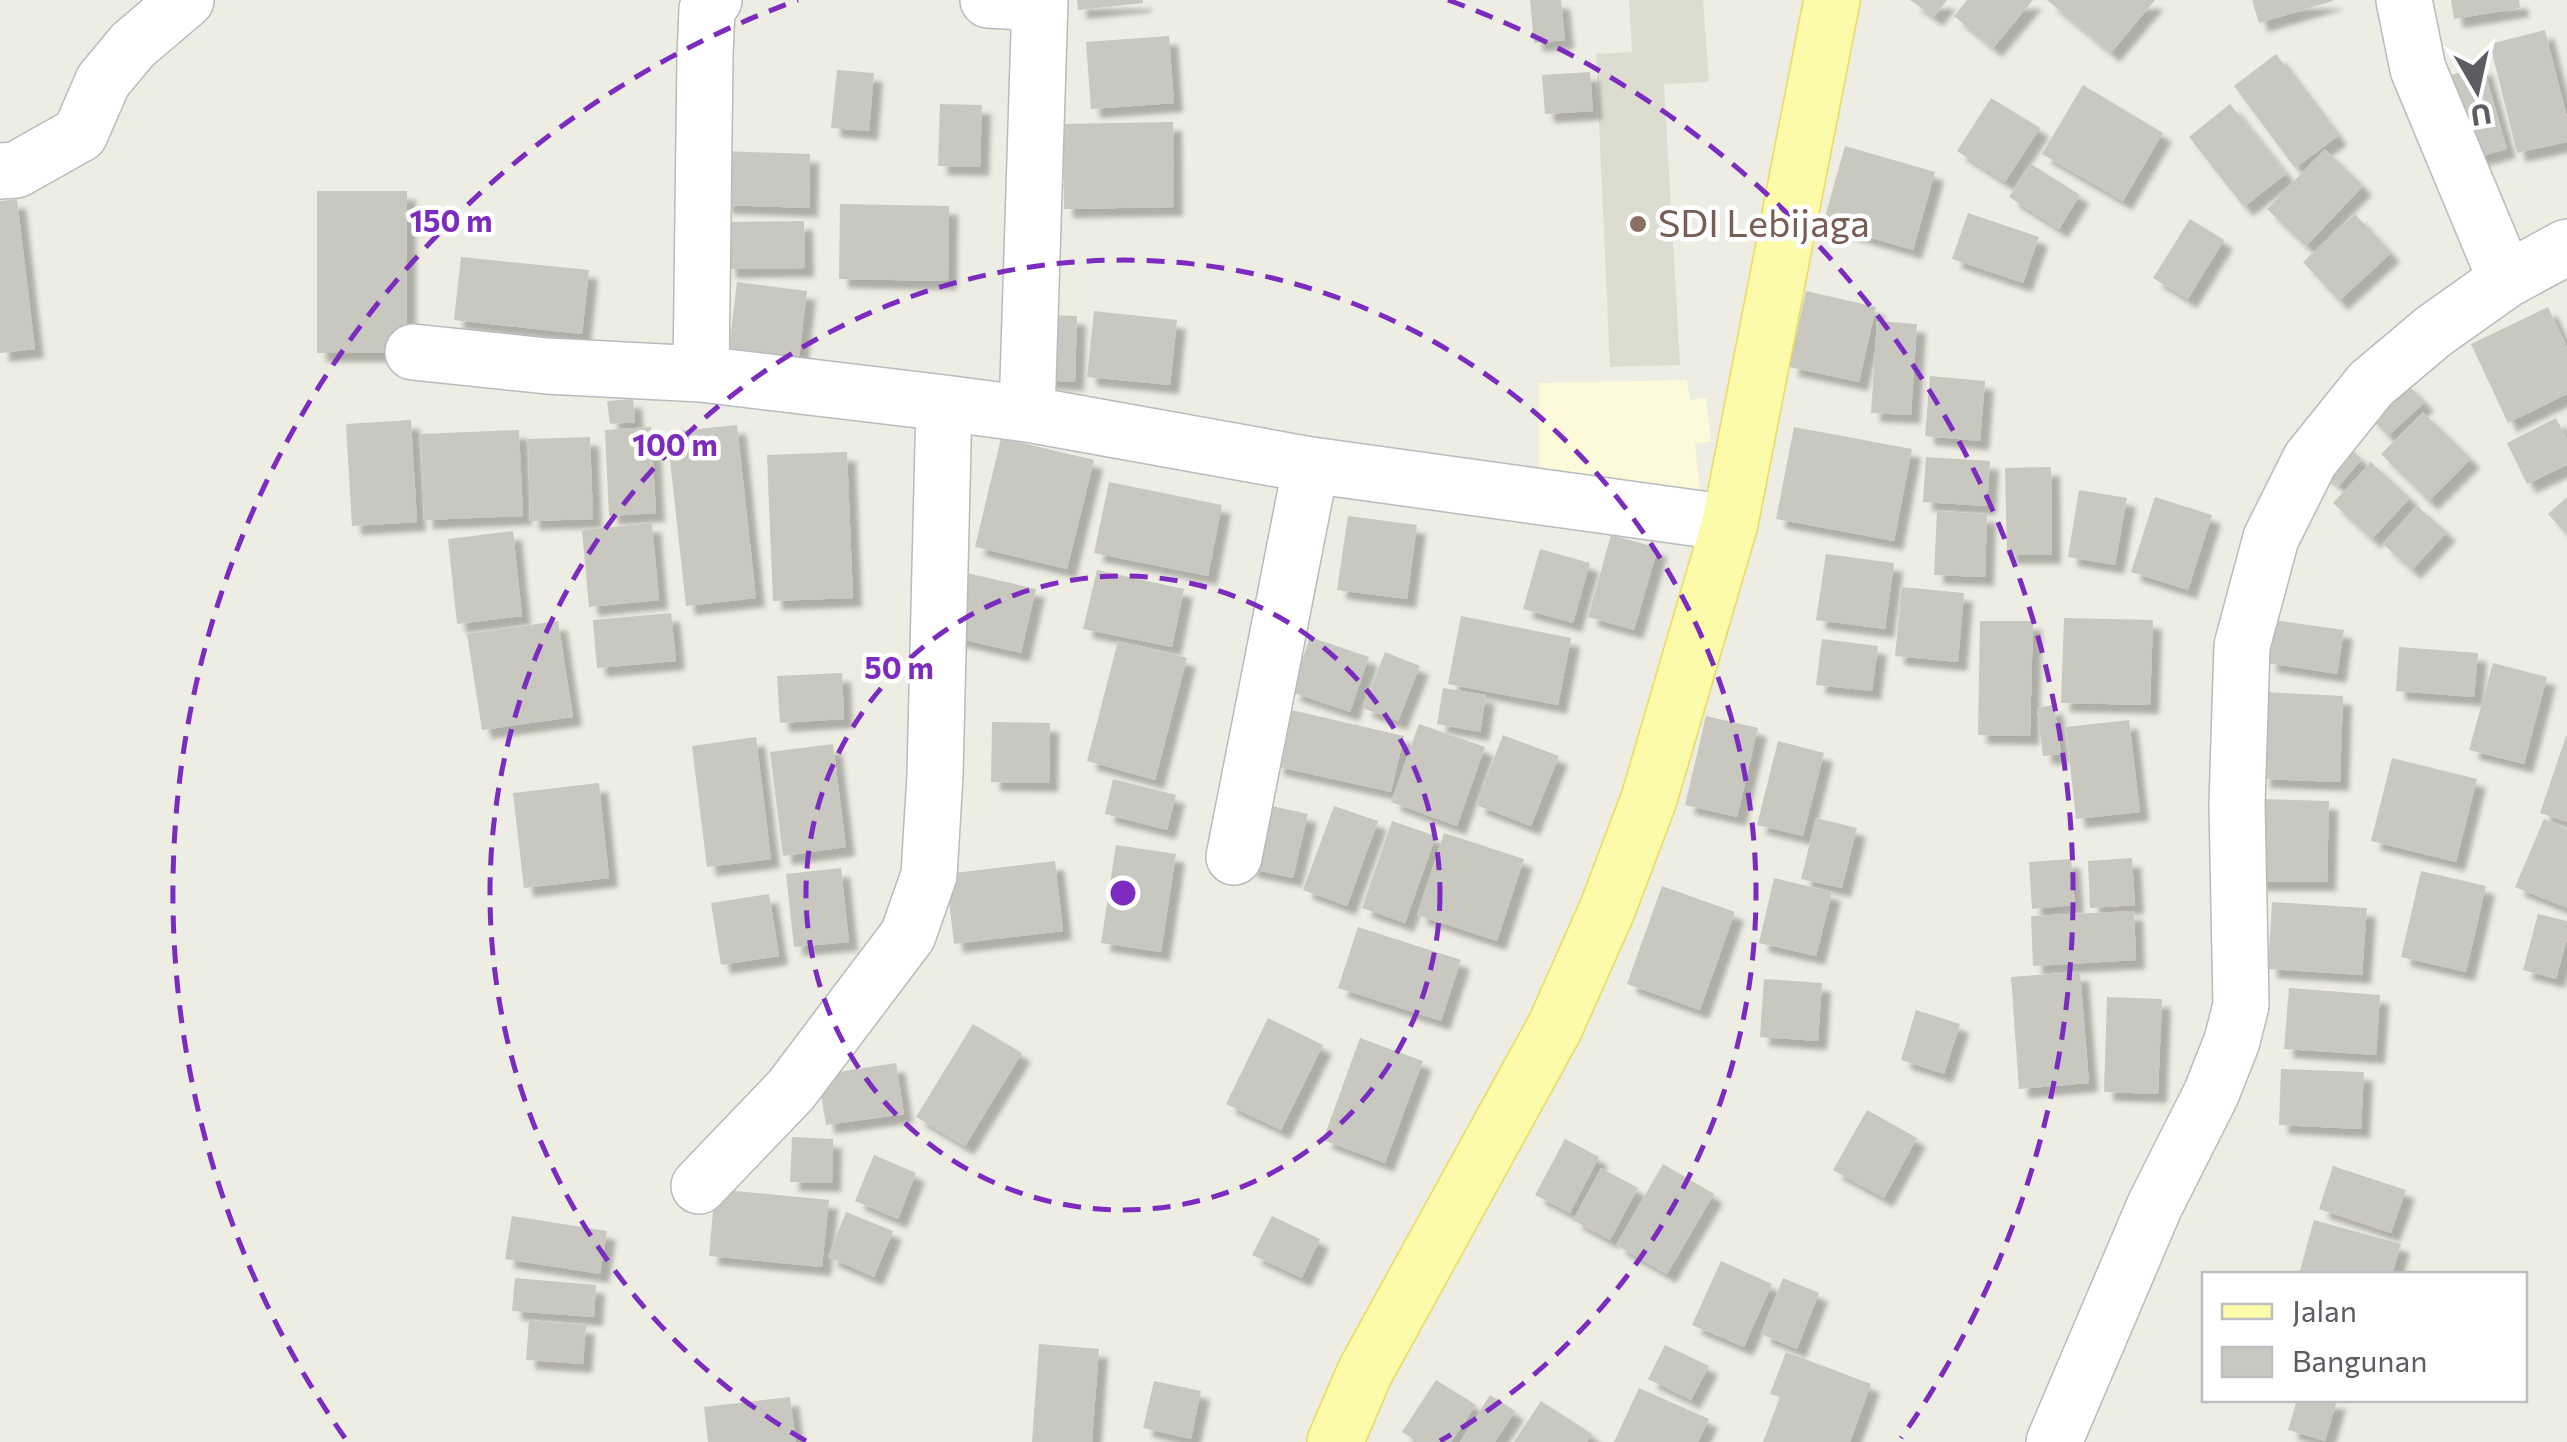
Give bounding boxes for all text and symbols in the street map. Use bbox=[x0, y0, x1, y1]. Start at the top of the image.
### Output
north arrow bbox=[2427, 40, 2527, 140]
text: U bbox=[2468, 97, 2494, 134]
place label: SDI Lebijaga bbox=[1658, 198, 1870, 245]
text: 150 m bbox=[410, 201, 492, 238]
marker: SDI Lebijaga bbox=[1627, 213, 1649, 235]
text: 100 m bbox=[632, 425, 718, 462]
text: 50 m bbox=[864, 648, 934, 685]
centre of rings bbox=[1105, 875, 1141, 911]
legend bbox=[2202, 1272, 2527, 1402]
text: Jalan bbox=[2292, 1291, 2357, 1328]
text: Bangunan bbox=[2292, 1341, 2427, 1378]

